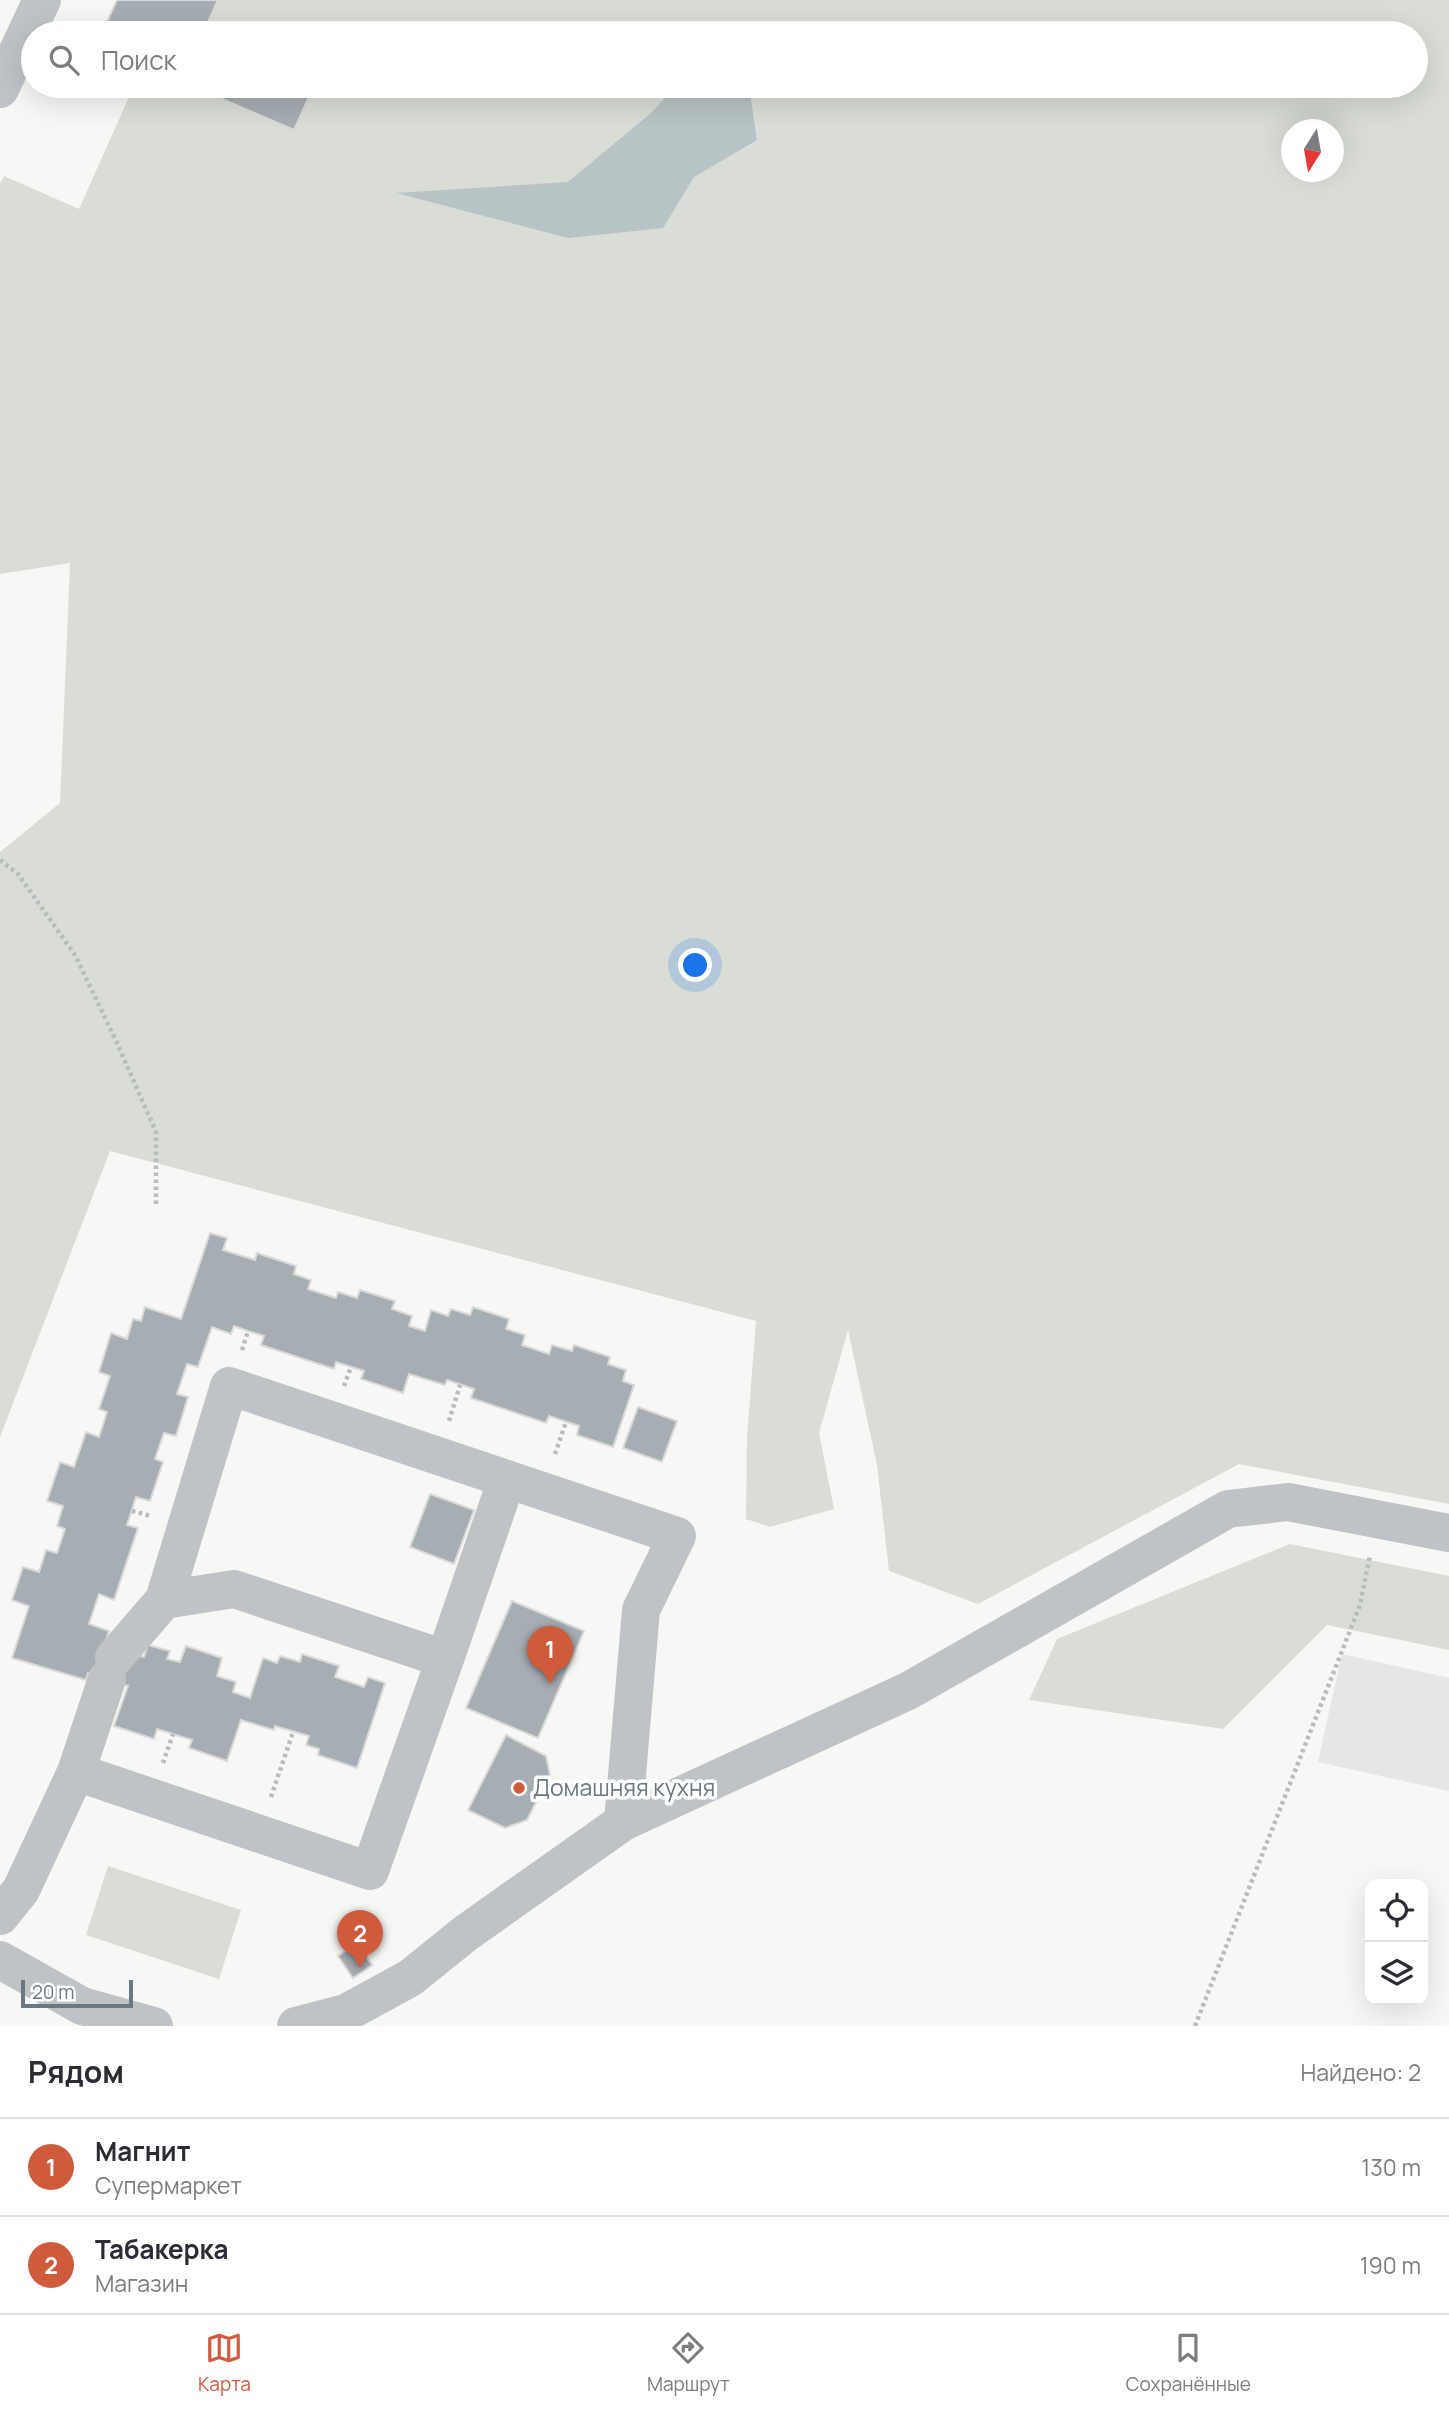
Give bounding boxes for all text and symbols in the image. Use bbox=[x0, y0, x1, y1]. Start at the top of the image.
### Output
search box bbox=[21, 21, 1428, 98]
icon: search bbox=[45, 41, 83, 79]
text: Поиск bbox=[101, 42, 176, 78]
north arrow bbox=[1281, 119, 1344, 182]
your location bbox=[678, 948, 712, 982]
pin: 1 bbox=[527, 1626, 573, 1684]
place label: Домашняя кухня bbox=[533, 1771, 715, 1803]
marker: Домашняя кухня bbox=[511, 1780, 527, 1796]
map controls bbox=[1365, 1879, 1428, 2005]
button: locate bbox=[1365, 1879, 1428, 1942]
pin: 2 bbox=[337, 1910, 383, 1968]
button: layers bbox=[1365, 1942, 1428, 2005]
scale bar bbox=[21, 1977, 133, 2009]
text: 20 m bbox=[32, 1979, 74, 2005]
text: Рядом bbox=[28, 2051, 124, 2092]
text: Найдено: 2 bbox=[1300, 2056, 1421, 2088]
text: Магнит bbox=[95, 2133, 191, 2169]
text: 1 bbox=[46, 2151, 56, 2183]
text: 130 m bbox=[1361, 2151, 1421, 2183]
text: Супермаркет bbox=[95, 2169, 242, 2201]
text: Табакерка bbox=[95, 2231, 229, 2267]
text: 2 bbox=[44, 2249, 58, 2281]
text: 190 m bbox=[1360, 2249, 1421, 2281]
text: Магазин bbox=[95, 2267, 188, 2299]
tab: Карта bbox=[198, 2329, 251, 2397]
tab: Маршрут bbox=[647, 2329, 730, 2397]
tab: Сохранённые bbox=[1126, 2329, 1251, 2397]

